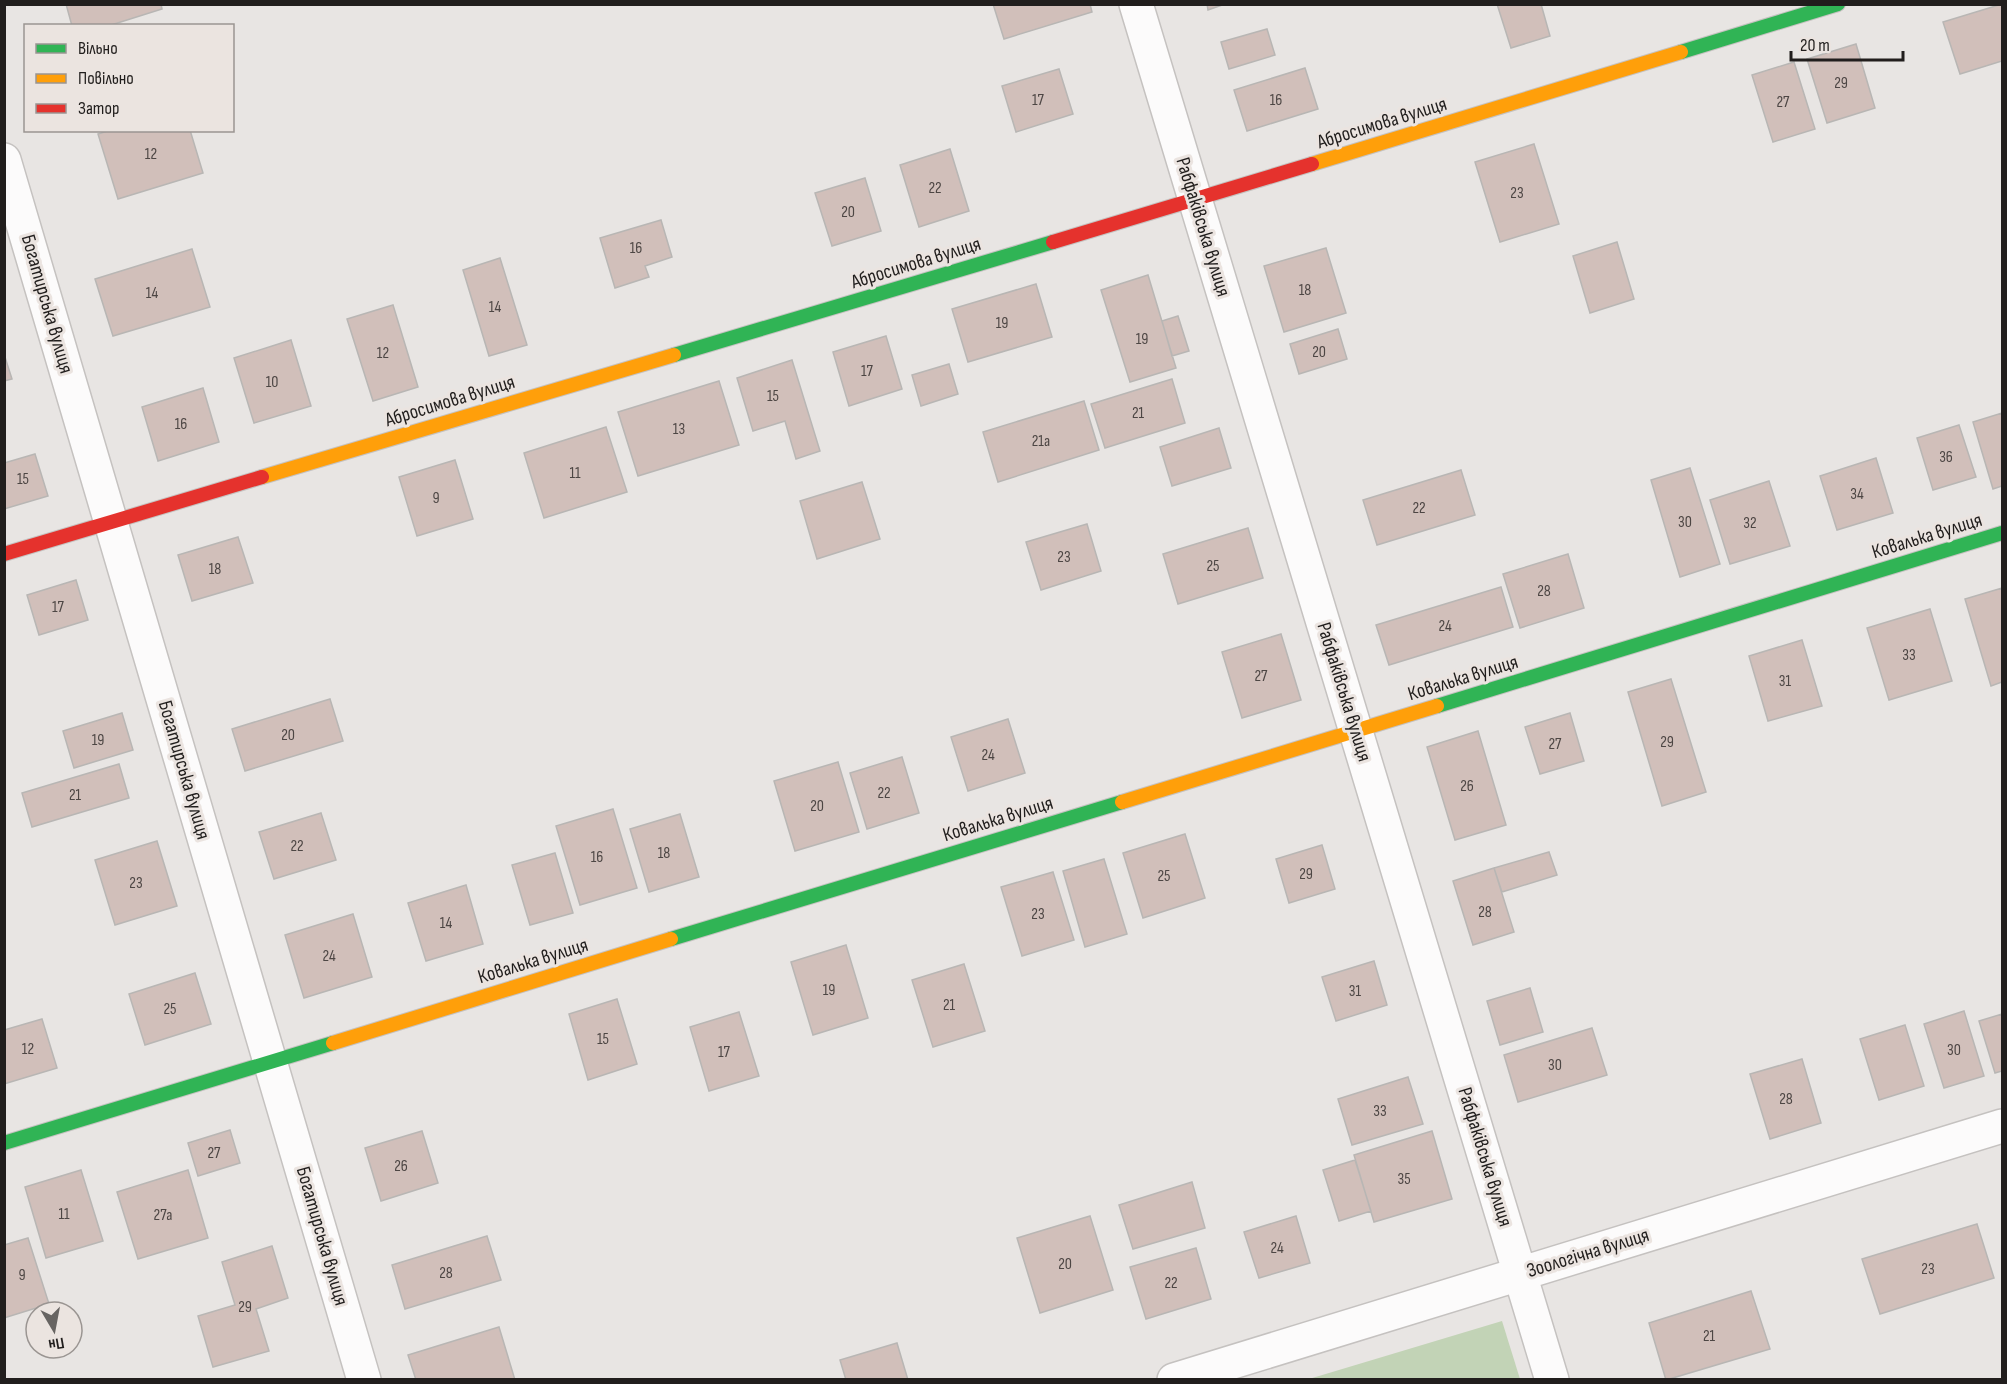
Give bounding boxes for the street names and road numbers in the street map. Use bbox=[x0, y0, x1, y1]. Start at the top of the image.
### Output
street label: Абросимова вулиця bbox=[1313, 92, 1450, 154]
street label: Рабфаківська вулиця bbox=[1170, 155, 1236, 299]
street label: Богатирська вулиця bbox=[16, 232, 78, 376]
street label: Абросимова вулиця bbox=[847, 232, 984, 294]
street label: Абросимова вулиця bbox=[381, 370, 518, 432]
street label: Ковалька вулиця bbox=[1869, 508, 1985, 564]
street label: Рабфаківська вулиця bbox=[1311, 620, 1377, 764]
street label: Ковалька вулиця bbox=[1405, 650, 1521, 706]
street label: Богатирська вулиця bbox=[153, 698, 215, 842]
street label: Ковалька вулиця bbox=[940, 791, 1056, 847]
street label: Ковалька вулиця bbox=[475, 933, 591, 989]
street label: Рабфаківська вулиця bbox=[1452, 1085, 1518, 1229]
street label: Богатирська вулиця bbox=[291, 1164, 353, 1308]
street label: Зоологічна вулиця bbox=[1524, 1223, 1652, 1283]

